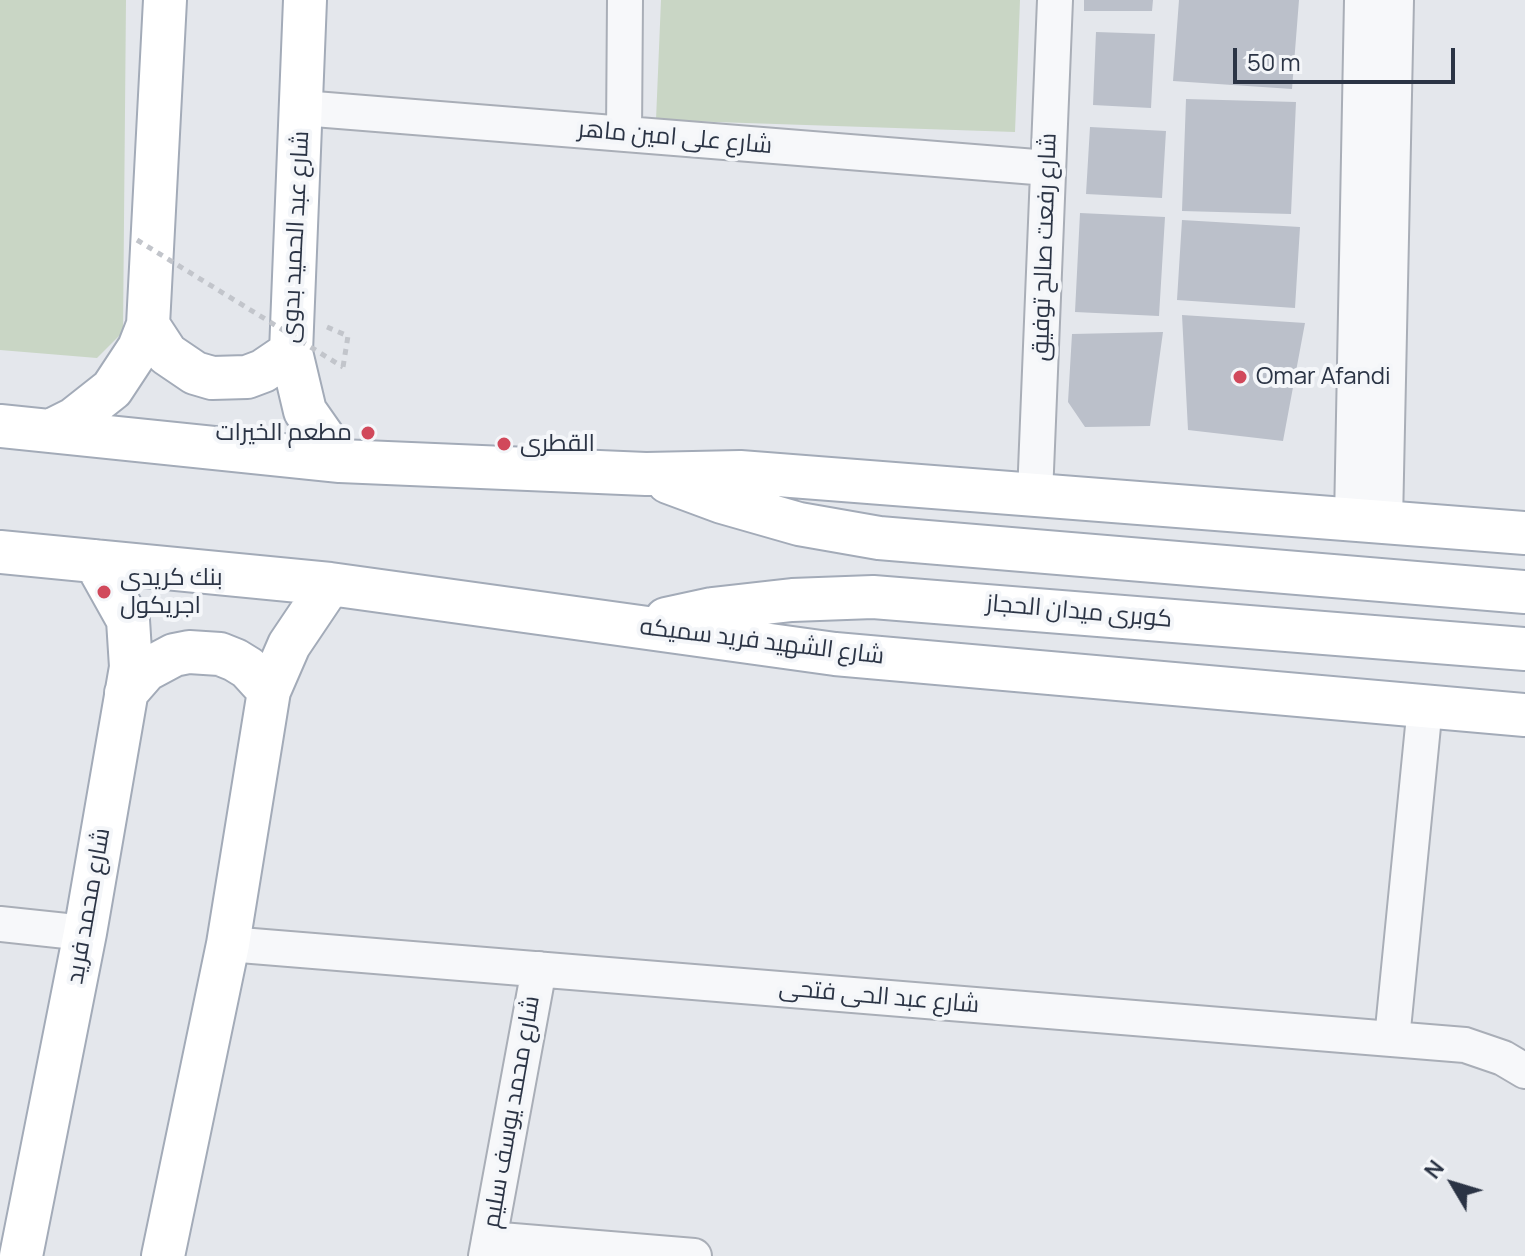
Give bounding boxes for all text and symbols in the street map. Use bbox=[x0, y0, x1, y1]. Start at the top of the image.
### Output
scale bar bbox=[1237, 32, 1459, 82]
text: 50 m bbox=[1247, 45, 1301, 78]
street label: شارع على امين ماهر bbox=[577, 115, 773, 161]
street label: شارع عبد الحميد بدوى bbox=[276, 130, 316, 344]
street label: شارع رفعت صالح توفيق bbox=[1027, 132, 1063, 362]
place label: Omar Afandi bbox=[1256, 363, 1391, 391]
marker: Omar Afandi bbox=[1231, 368, 1249, 386]
place label: مطعم الخيرات bbox=[216, 419, 352, 447]
marker: مطعم الخيرات bbox=[359, 424, 377, 442]
place label: القطرى bbox=[520, 430, 595, 458]
marker: القطرى bbox=[495, 435, 513, 453]
place label: بنك كريدى اجريكول bbox=[120, 564, 223, 620]
marker: بنك كريدى اجريكول bbox=[95, 583, 113, 601]
street label: كوبرى ميدان الحجاز bbox=[985, 590, 1173, 634]
street label: شارع الشهيد فريد سميكه bbox=[638, 613, 886, 671]
street label: شارع محمد فريد bbox=[61, 826, 117, 986]
street label: شارع عبد الحى فتحى bbox=[778, 974, 980, 1020]
street label: شارع محمد يوسف سليم bbox=[477, 994, 547, 1230]
north arrow bbox=[1413, 1144, 1493, 1224]
text: N bbox=[1417, 1154, 1451, 1185]

